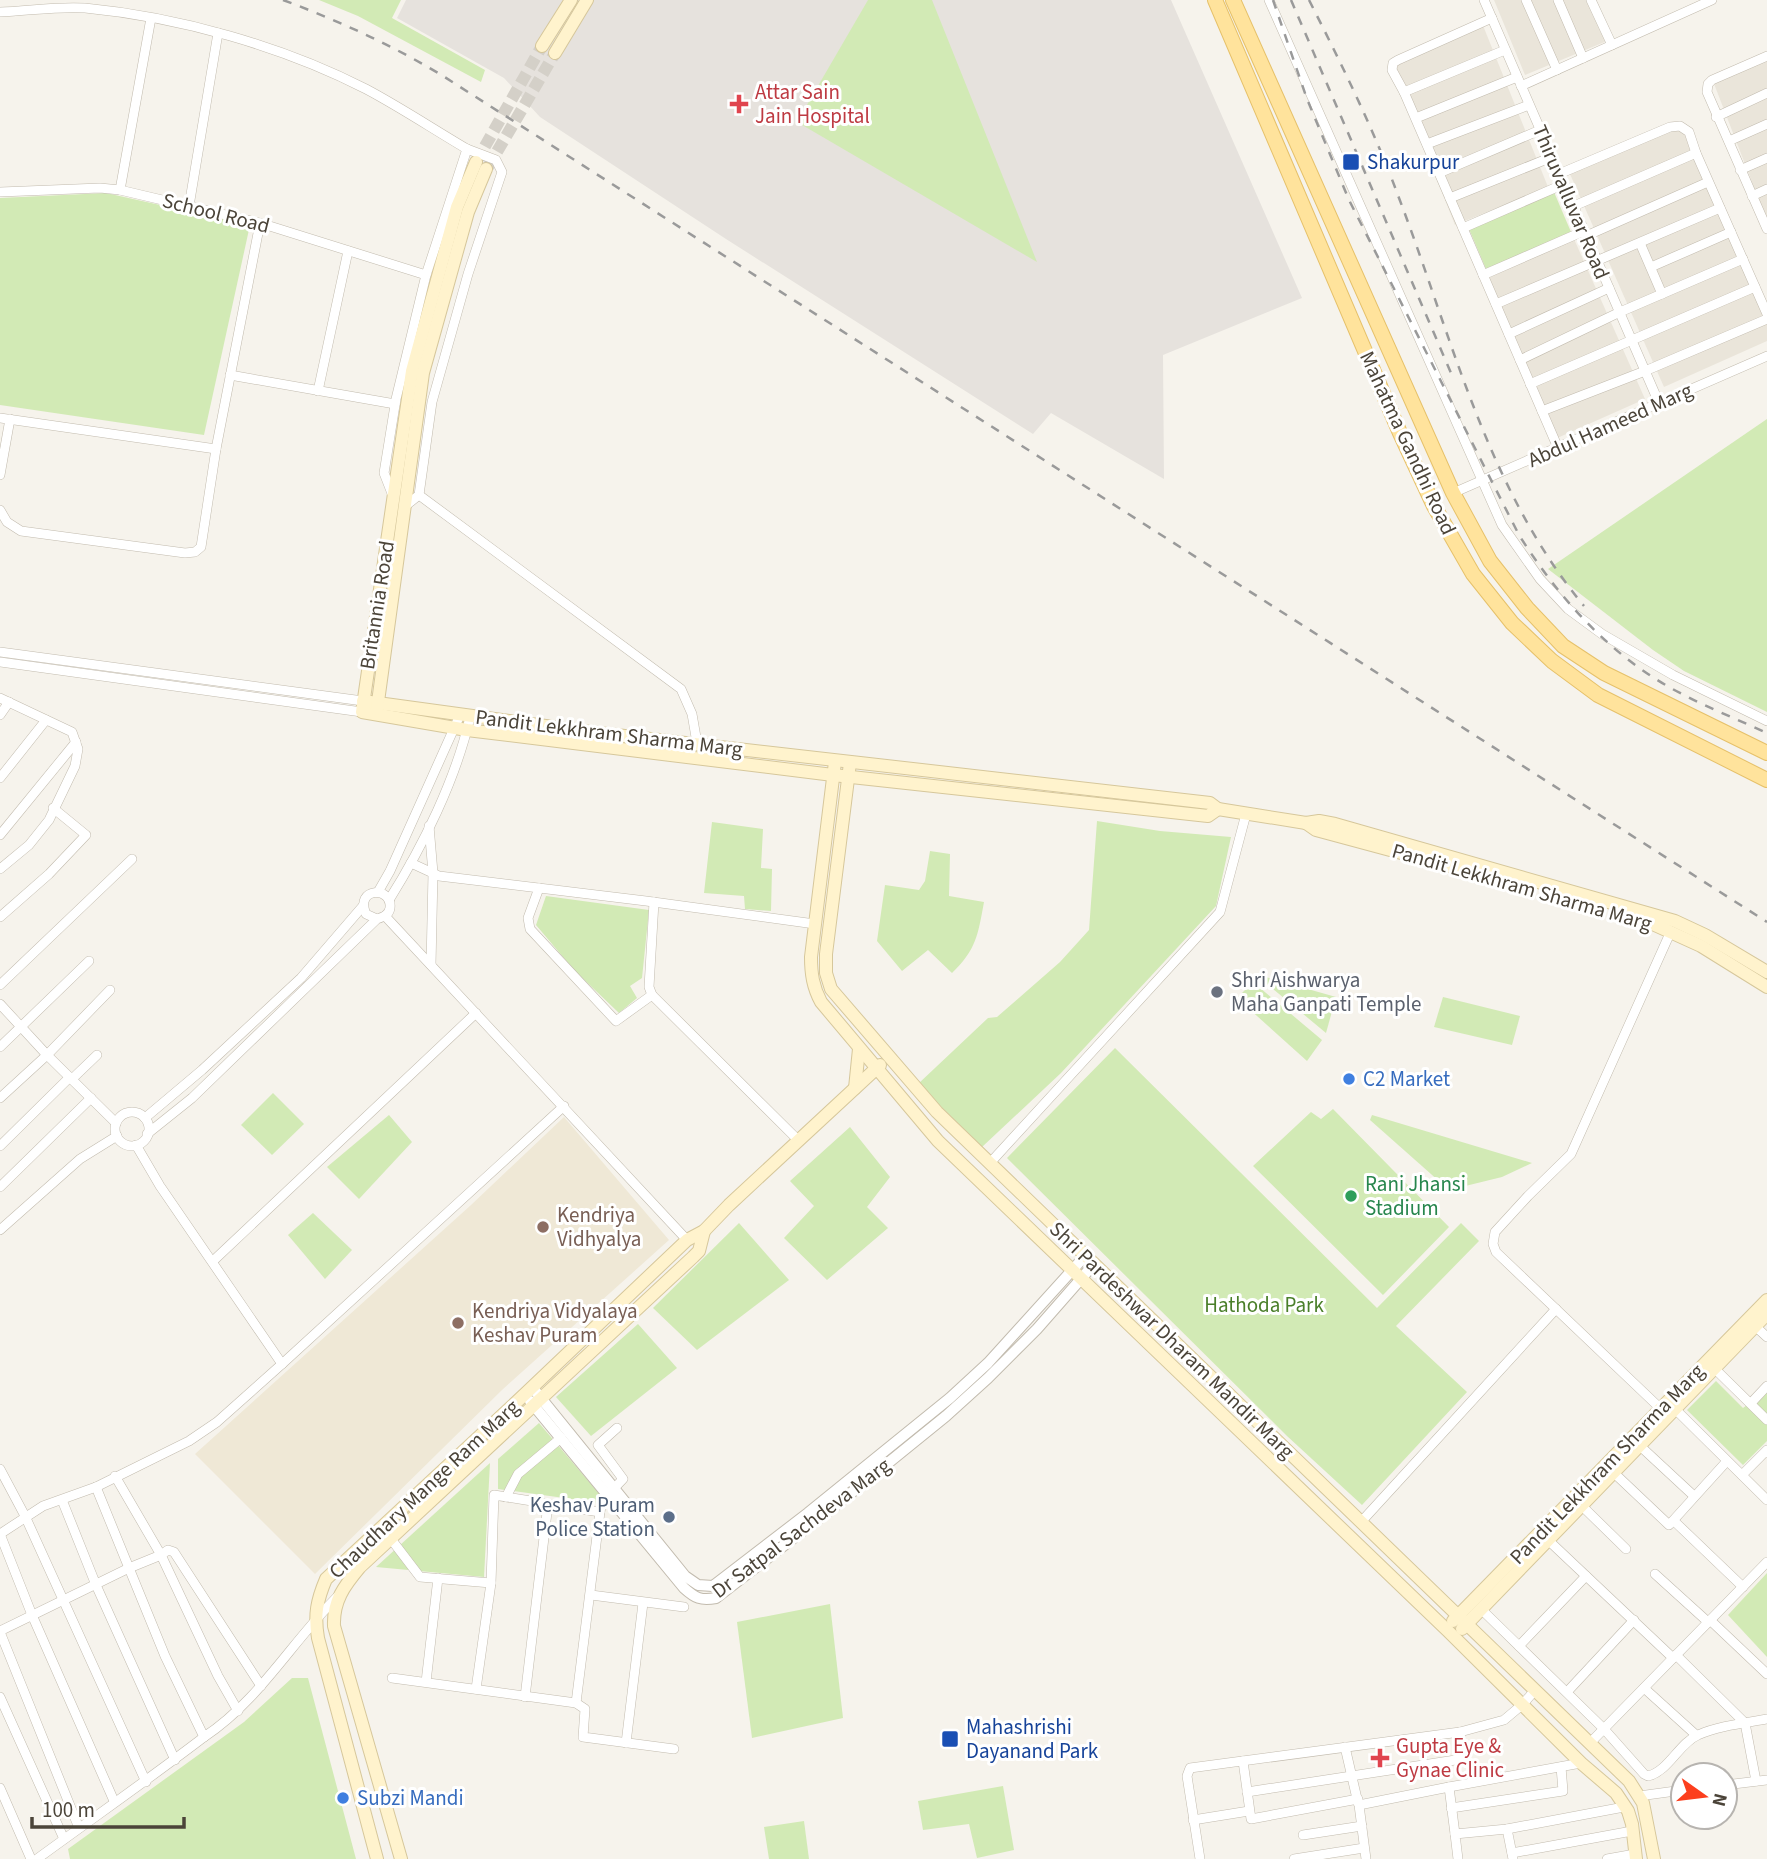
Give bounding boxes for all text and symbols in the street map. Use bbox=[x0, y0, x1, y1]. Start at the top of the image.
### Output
place label: Attar Sain Jain Hospital bbox=[755, 77, 870, 131]
marker: Attar Sain Jain Hospital bbox=[729, 94, 749, 114]
street label: Thiruvalluvar Road bbox=[1525, 120, 1617, 284]
place label: Shakurpur bbox=[1367, 147, 1460, 177]
marker: Shakurpur bbox=[1341, 152, 1361, 172]
street label: School Road bbox=[159, 185, 273, 241]
street label: Mahatma Gandhi Road bbox=[1352, 346, 1464, 540]
street label: Abdul Hameed Marg bbox=[1523, 375, 1698, 475]
street label: Britannia Road bbox=[352, 538, 402, 672]
street label: Pandit Lekkhram Sharma Marg bbox=[474, 702, 745, 764]
street label: Pandit Lekkhram Sharma Marg bbox=[1389, 836, 1656, 939]
place label: Shri Aishwarya Maha Ganpati Temple bbox=[1231, 965, 1421, 1019]
marker: Shri Aishwarya Maha Ganpati Temple bbox=[1209, 984, 1225, 1000]
place label: C2 Market bbox=[1363, 1064, 1450, 1094]
marker: C2 Market bbox=[1341, 1071, 1357, 1087]
place label: Rani Jhansi Stadium bbox=[1365, 1169, 1466, 1223]
marker: Rani Jhansi Stadium bbox=[1343, 1188, 1359, 1204]
place label: Kendriya Vidhyalya bbox=[557, 1200, 641, 1254]
street label: Shri Pardeshwar Dharam Mandir Marg bbox=[1043, 1214, 1302, 1466]
marker: Kendriya Vidhyalya bbox=[535, 1219, 551, 1235]
park label: Hathoda Park bbox=[1204, 1290, 1324, 1320]
place label: Kendriya Vidyalaya Keshav Puram bbox=[472, 1296, 638, 1350]
marker: Kendriya Vidyalaya Keshav Puram bbox=[450, 1315, 466, 1331]
street label: Pandit Lekkhram Sharma Marg bbox=[1503, 1357, 1711, 1571]
street label: Chaudhary Mange Ram Marg bbox=[322, 1392, 526, 1585]
street label: Dr Satpal Sachdeva Marg bbox=[705, 1450, 897, 1605]
place label: Keshav Puram Police Station bbox=[530, 1490, 655, 1544]
marker: Keshav Puram Police Station bbox=[661, 1509, 677, 1525]
place label: Mahashrishi Dayanand Park bbox=[966, 1712, 1099, 1766]
marker: Mahashrishi Dayanand Park bbox=[940, 1729, 960, 1749]
place label: Gupta Eye & Gynae Clinic bbox=[1396, 1731, 1505, 1785]
marker: Gupta Eye & Gynae Clinic bbox=[1370, 1748, 1390, 1768]
north arrow bbox=[1669, 1761, 1739, 1831]
place label: Subzi Mandi bbox=[357, 1783, 464, 1813]
scale bar bbox=[32, 1786, 184, 1830]
marker: Subzi Mandi bbox=[335, 1790, 351, 1806]
text: N bbox=[1704, 1790, 1734, 1809]
text: 100 m bbox=[42, 1795, 95, 1825]

